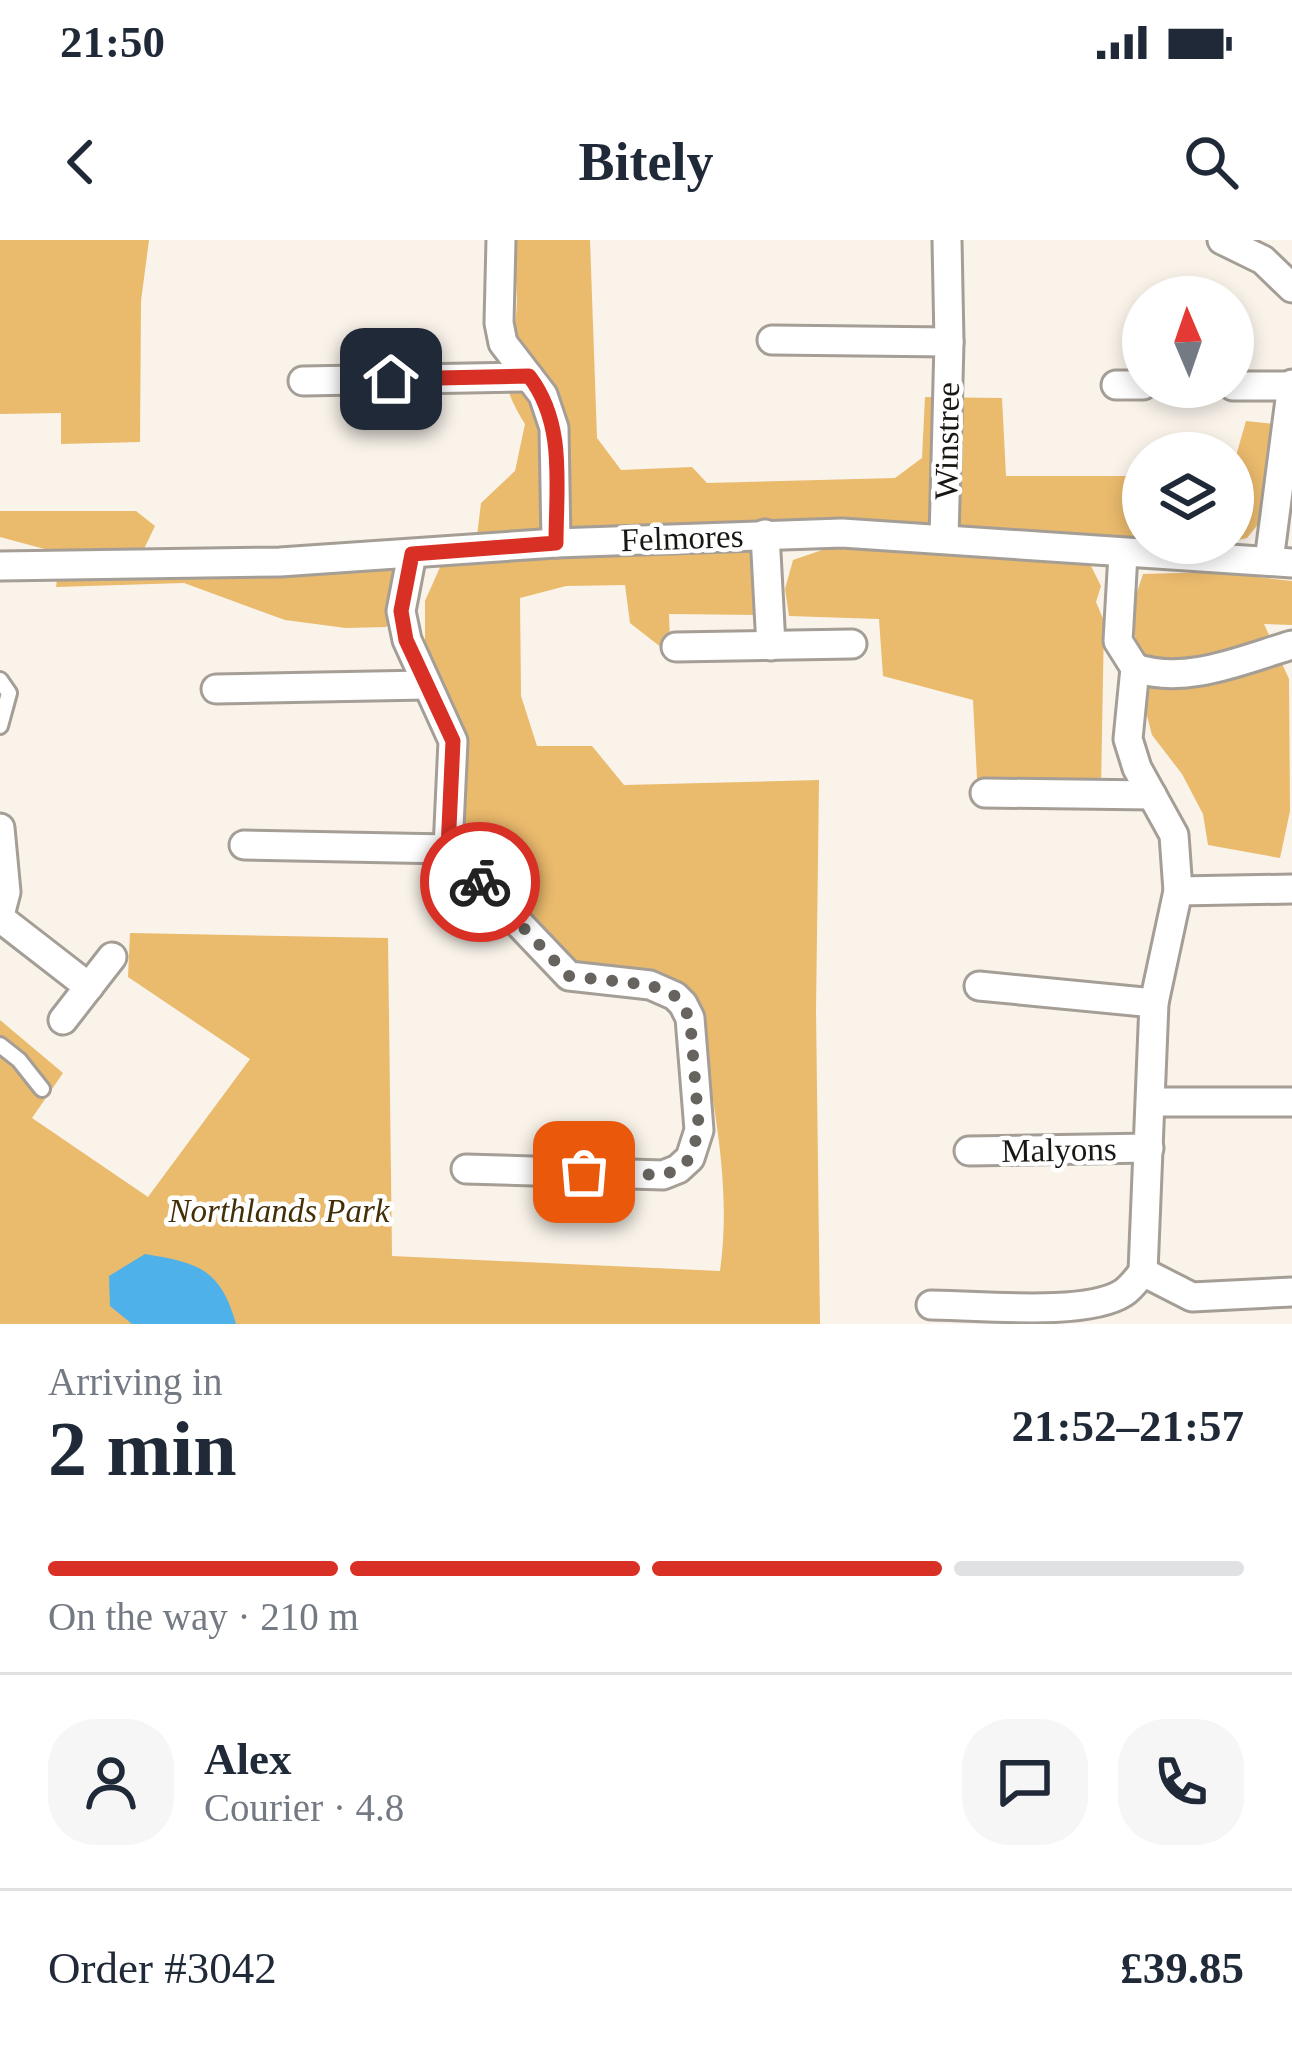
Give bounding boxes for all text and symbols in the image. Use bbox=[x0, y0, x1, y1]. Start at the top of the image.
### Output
text: 21:50 bbox=[60, 17, 165, 67]
icon: back bbox=[48, 129, 114, 195]
icon: search bbox=[1178, 129, 1244, 195]
text: Bitely bbox=[579, 132, 713, 192]
north arrow bbox=[1122, 276, 1254, 408]
map controls bbox=[1122, 276, 1254, 564]
pin bbox=[340, 328, 442, 430]
icon: home bbox=[358, 346, 424, 412]
street label: Winstree bbox=[928, 382, 966, 500]
button: layers bbox=[1122, 432, 1254, 564]
street label: Felmores bbox=[620, 518, 744, 558]
courier bbox=[420, 822, 540, 942]
icon: bike bbox=[447, 849, 513, 915]
pin bbox=[533, 1121, 635, 1223]
street label: Malyons bbox=[1001, 1131, 1117, 1169]
icon: bag bbox=[551, 1139, 617, 1205]
park label: Northlands Park bbox=[168, 1193, 391, 1229]
text: Arriving in bbox=[48, 1360, 222, 1403]
text: 21:52–21:57 bbox=[1012, 1401, 1244, 1451]
text: 2 min bbox=[48, 1405, 237, 1492]
text: On the way · 210 m bbox=[48, 1595, 359, 1638]
button: person bbox=[48, 1719, 174, 1845]
button: chat bbox=[962, 1719, 1088, 1845]
button: phone bbox=[1118, 1719, 1244, 1845]
text: Alex bbox=[204, 1734, 291, 1784]
text: Courier · 4.8 bbox=[204, 1786, 404, 1829]
text: Order #3042 bbox=[48, 1943, 277, 1993]
text: £39.85 bbox=[1120, 1943, 1244, 1993]

